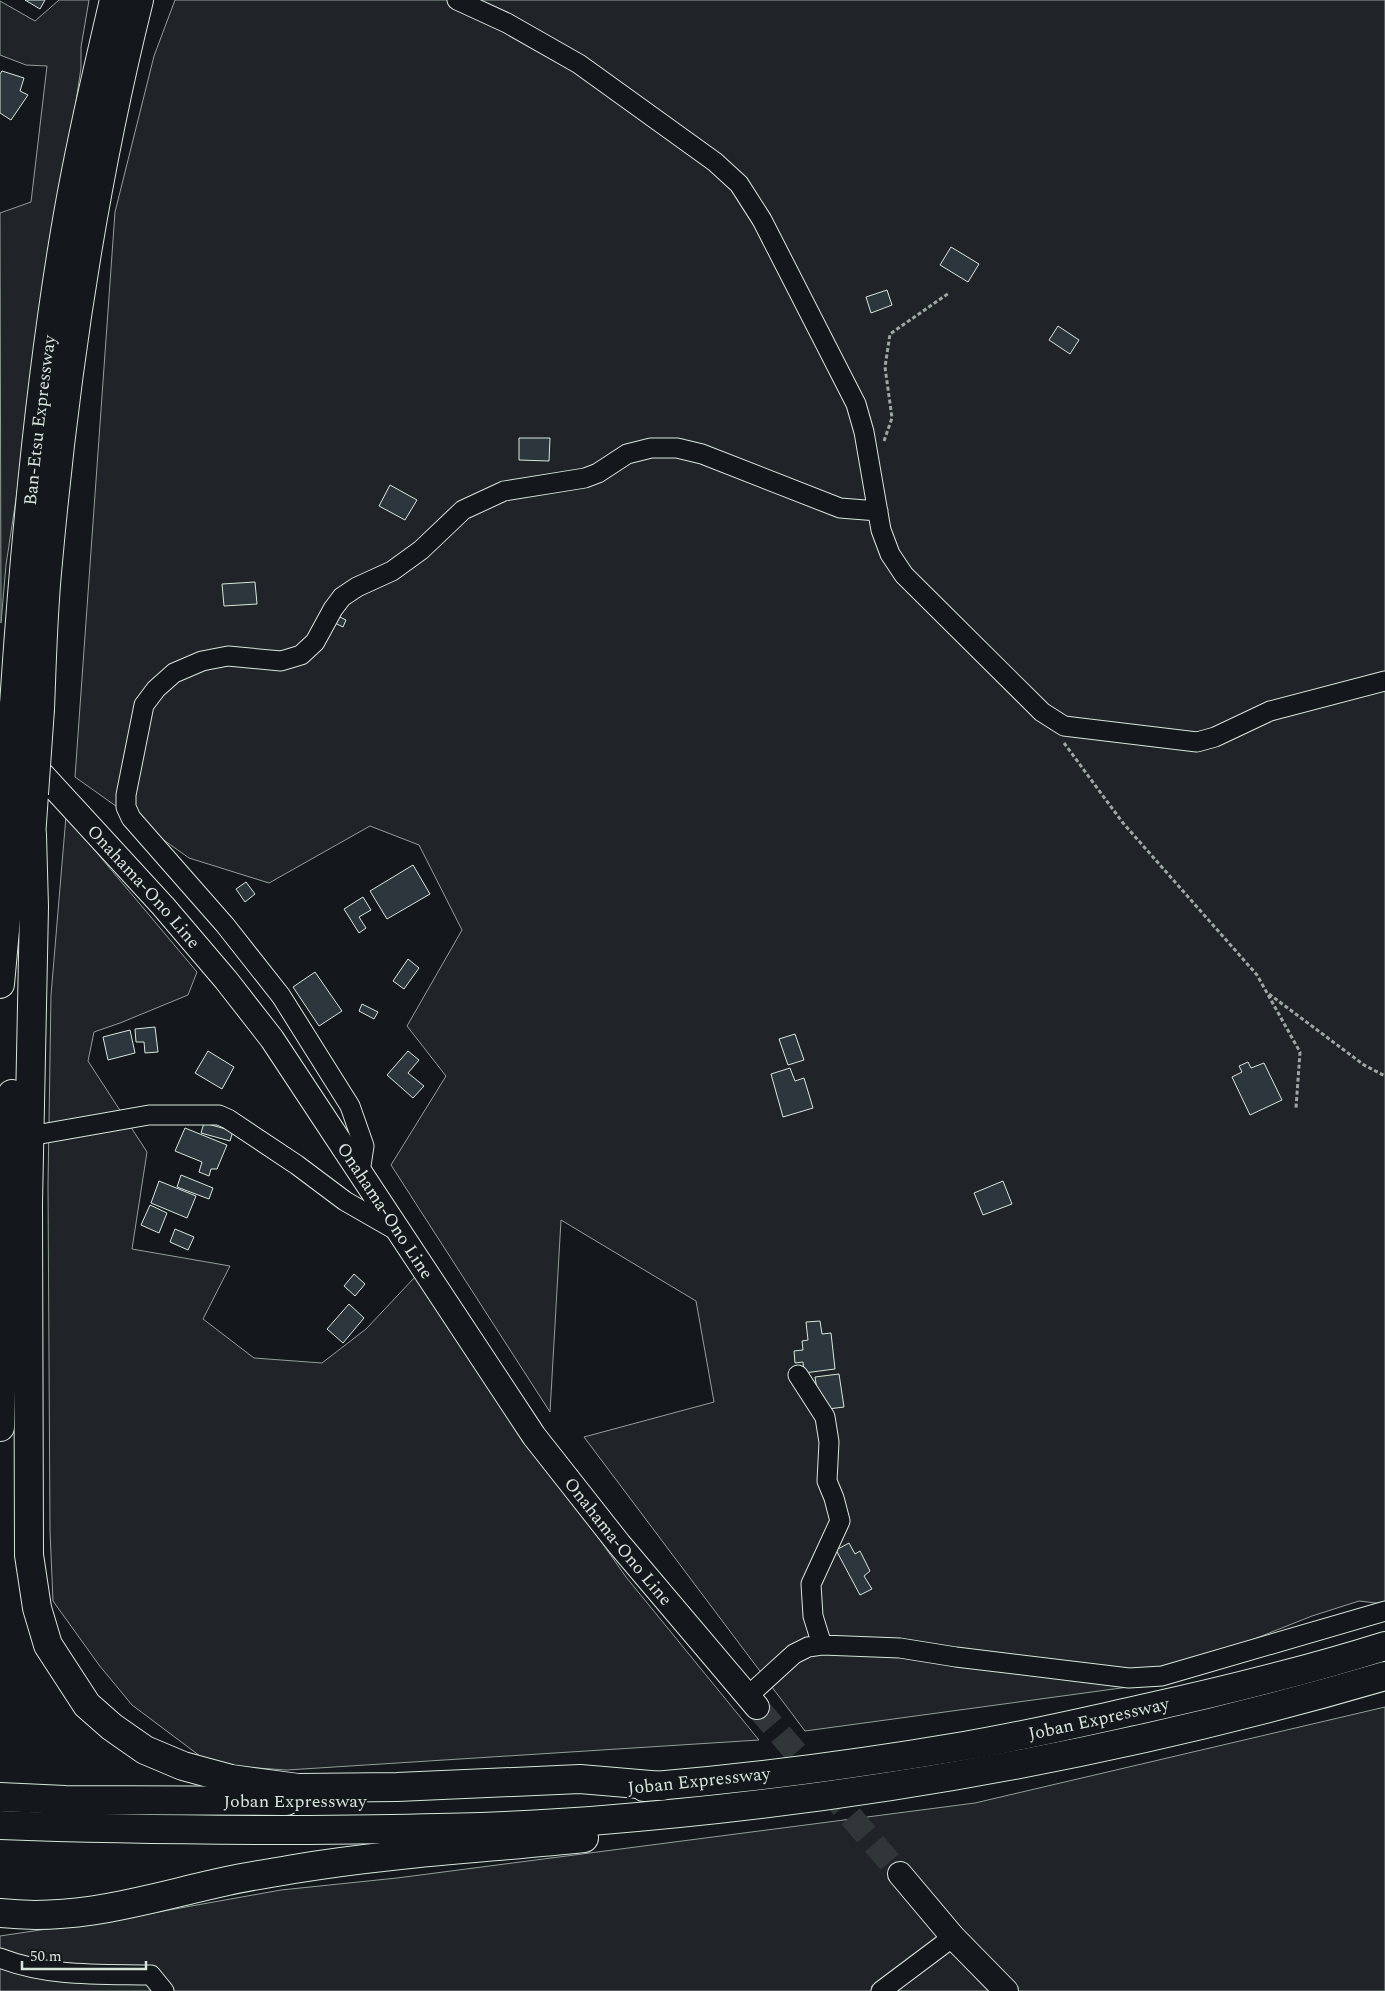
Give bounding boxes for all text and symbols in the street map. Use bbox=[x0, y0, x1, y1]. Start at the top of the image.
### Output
street label: Ban-Etsu Expressway bbox=[16, 332, 63, 507]
street label: Onahama-Ono Line bbox=[81, 818, 207, 954]
street label: Onahama-Ono Line bbox=[330, 1137, 440, 1284]
street label: Onahama-Ono Line bbox=[558, 1471, 679, 1611]
street label: Joban Expressway bbox=[1026, 1690, 1173, 1747]
street label: Joban Expressway bbox=[626, 1760, 773, 1802]
street label: Joban Expressway bbox=[223, 1788, 368, 1815]
scale bar bbox=[22, 1938, 146, 1970]
text: 50 m bbox=[30, 1945, 62, 1968]

